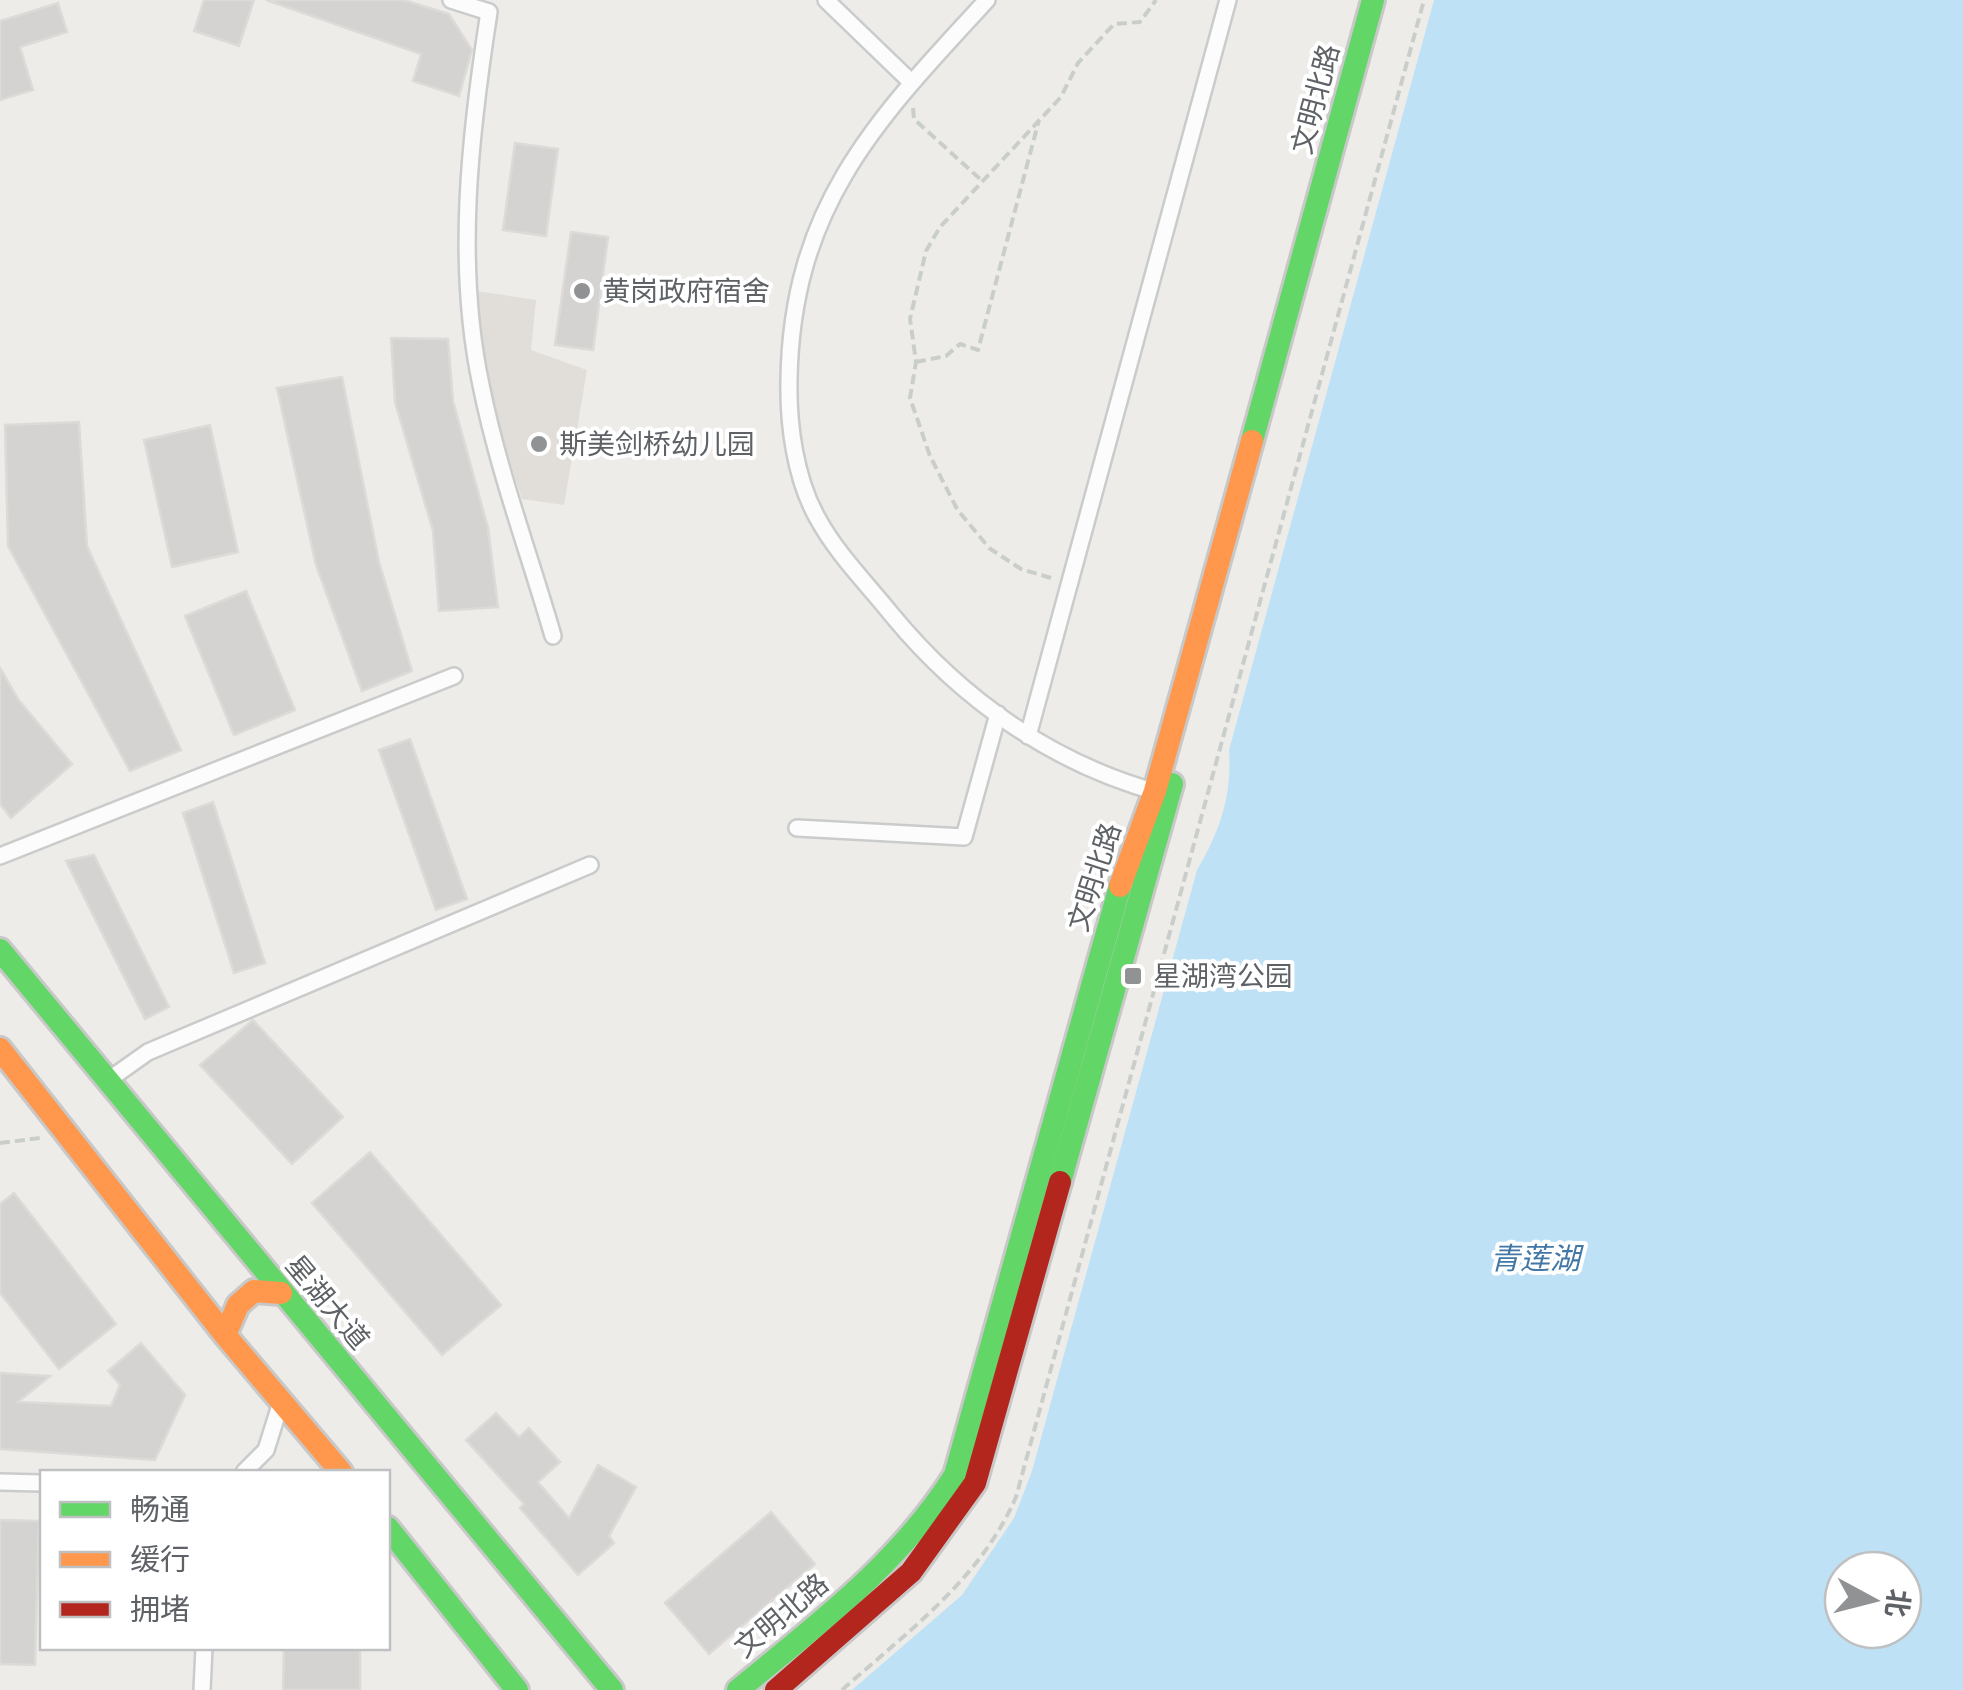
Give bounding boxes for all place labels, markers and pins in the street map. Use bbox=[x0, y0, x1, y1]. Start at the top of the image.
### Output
place label: 黄岗政府宿舍 bbox=[602, 274, 770, 308]
marker: 黄岗政府宿舍 bbox=[571, 280, 593, 302]
place label: 斯美剑桥幼儿园 bbox=[559, 427, 755, 461]
marker: 斯美剑桥幼儿园 bbox=[528, 433, 550, 455]
place label: 星湖湾公园 bbox=[1153, 959, 1293, 993]
marker: 星湖湾公园 bbox=[1122, 965, 1144, 987]

